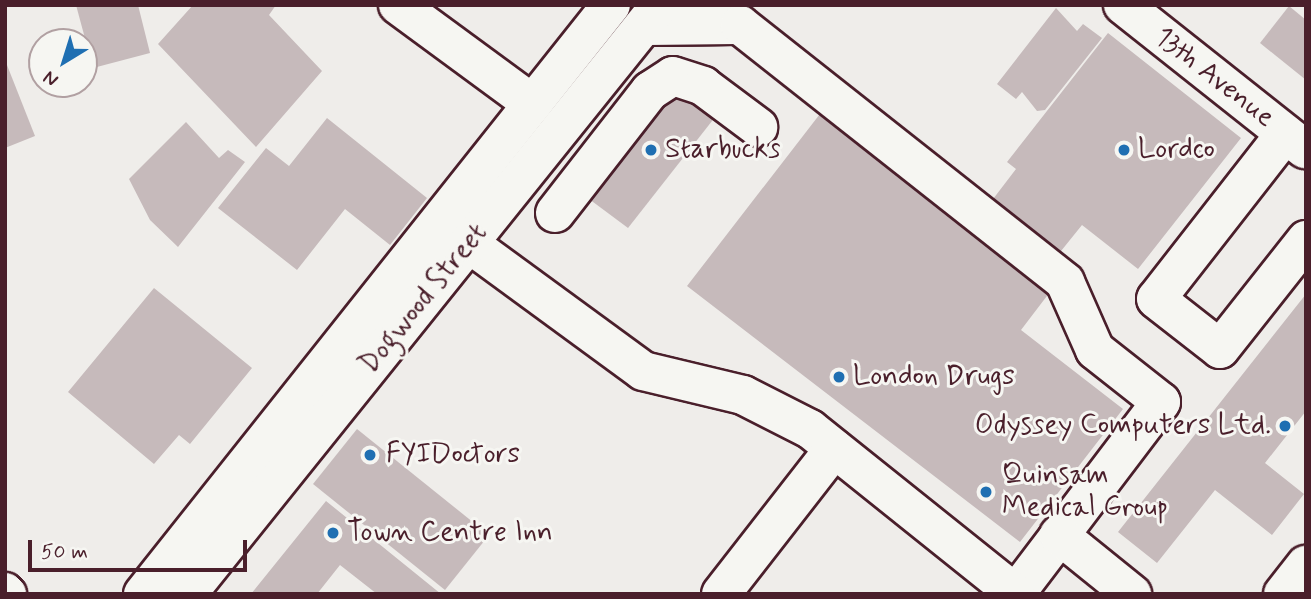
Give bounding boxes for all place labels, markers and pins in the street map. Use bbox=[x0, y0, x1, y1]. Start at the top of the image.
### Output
place label: Starbucks bbox=[665, 133, 780, 167]
place label: Lordco bbox=[1138, 133, 1215, 167]
marker: Starbucks bbox=[643, 142, 659, 158]
marker: Lordco bbox=[1116, 142, 1132, 158]
place label: London Drugs bbox=[853, 360, 1016, 394]
marker: London Drugs bbox=[831, 369, 847, 385]
place label: Odyssey Computers Ltd. bbox=[979, 409, 1271, 443]
marker: Odyssey Computers Ltd. bbox=[1277, 418, 1293, 434]
place label: FYIDoctors bbox=[386, 438, 520, 472]
marker: FYIDoctors bbox=[360, 445, 380, 465]
place label: Quinsam Medical Group bbox=[1002, 459, 1168, 525]
marker: Quinsam Medical Group bbox=[976, 482, 996, 502]
place label: Town Centre Inn bbox=[347, 516, 559, 550]
marker: Town Centre Inn bbox=[325, 525, 341, 541]

